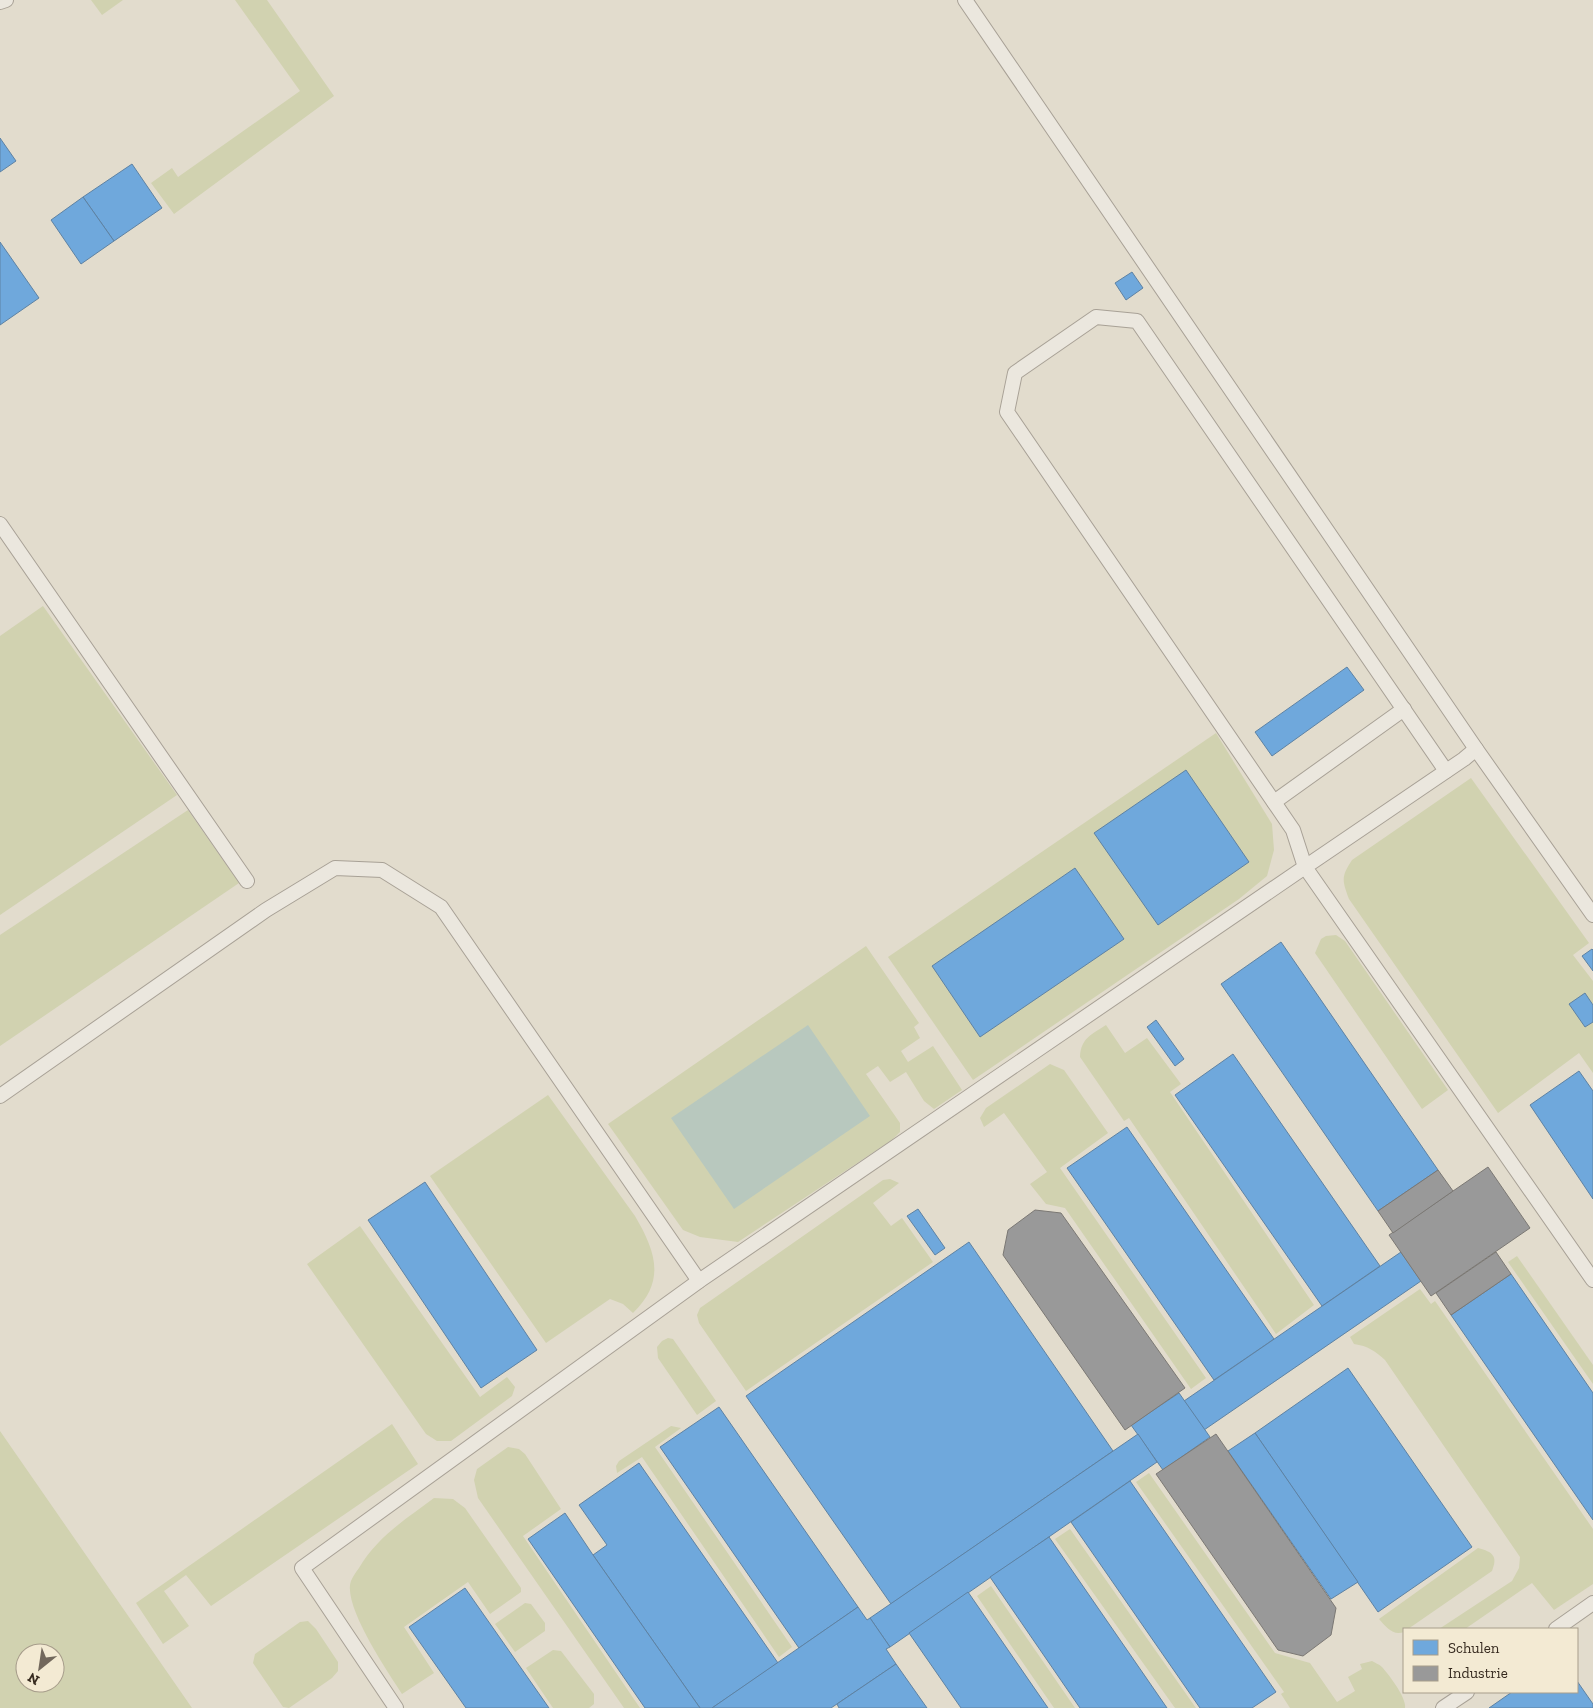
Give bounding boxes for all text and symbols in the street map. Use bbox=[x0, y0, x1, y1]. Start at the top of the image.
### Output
legend bbox=[1403, 1628, 1578, 1693]
text: Schulen bbox=[1448, 1639, 1500, 1657]
north arrow bbox=[15, 1643, 65, 1693]
text: Industrie bbox=[1448, 1664, 1508, 1682]
text: N bbox=[25, 1669, 43, 1689]

